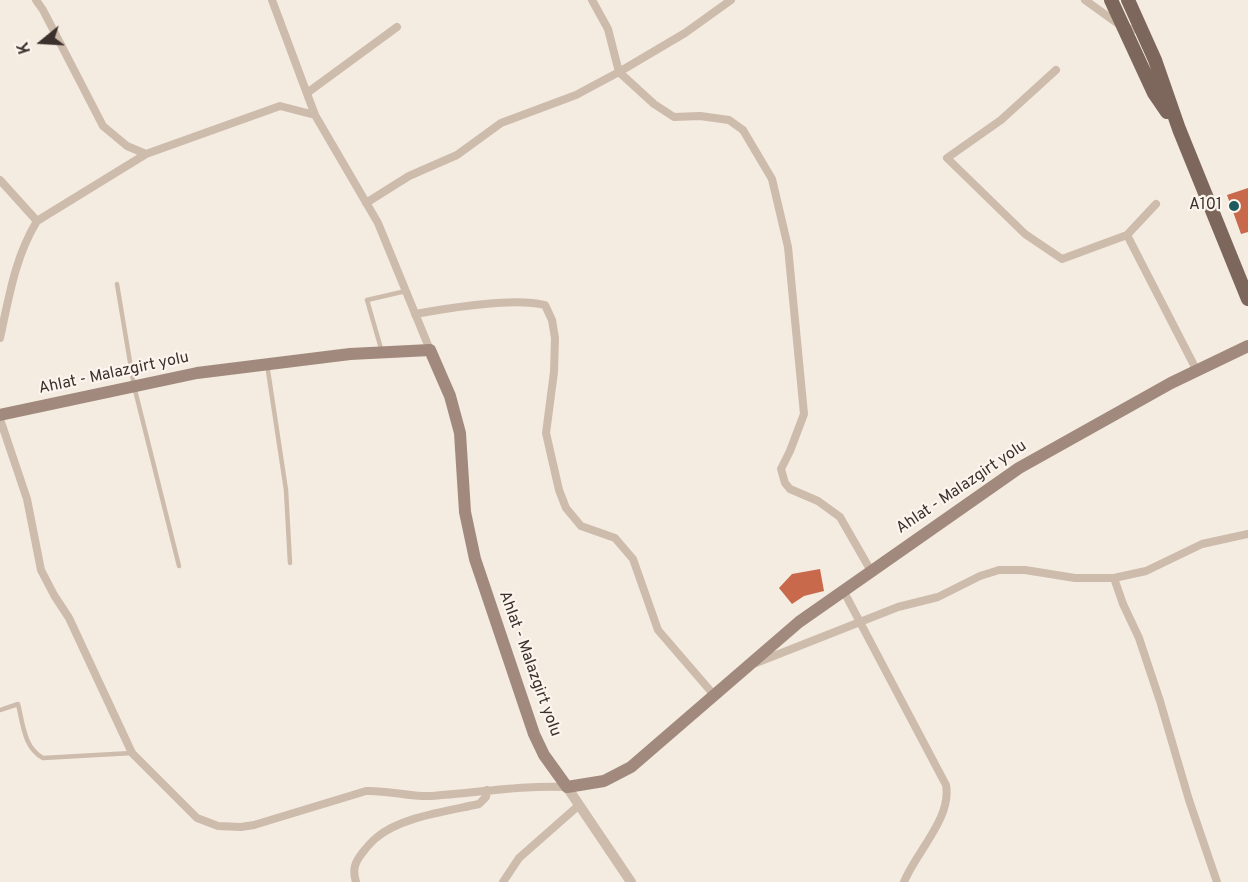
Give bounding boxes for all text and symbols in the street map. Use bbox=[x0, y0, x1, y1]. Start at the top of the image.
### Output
north arrow bbox=[12, 12, 72, 72]
text: K bbox=[14, 39, 36, 56]
place label: A101 bbox=[1189, 196, 1222, 216]
marker: A101 bbox=[1227, 199, 1241, 213]
street label: Ahlat - Malazgirt yolu bbox=[37, 349, 191, 399]
street label: Ahlat - Malazgirt yolu bbox=[893, 437, 1031, 539]
street label: Ahlat - Malazgirt yolu bbox=[494, 589, 564, 739]

